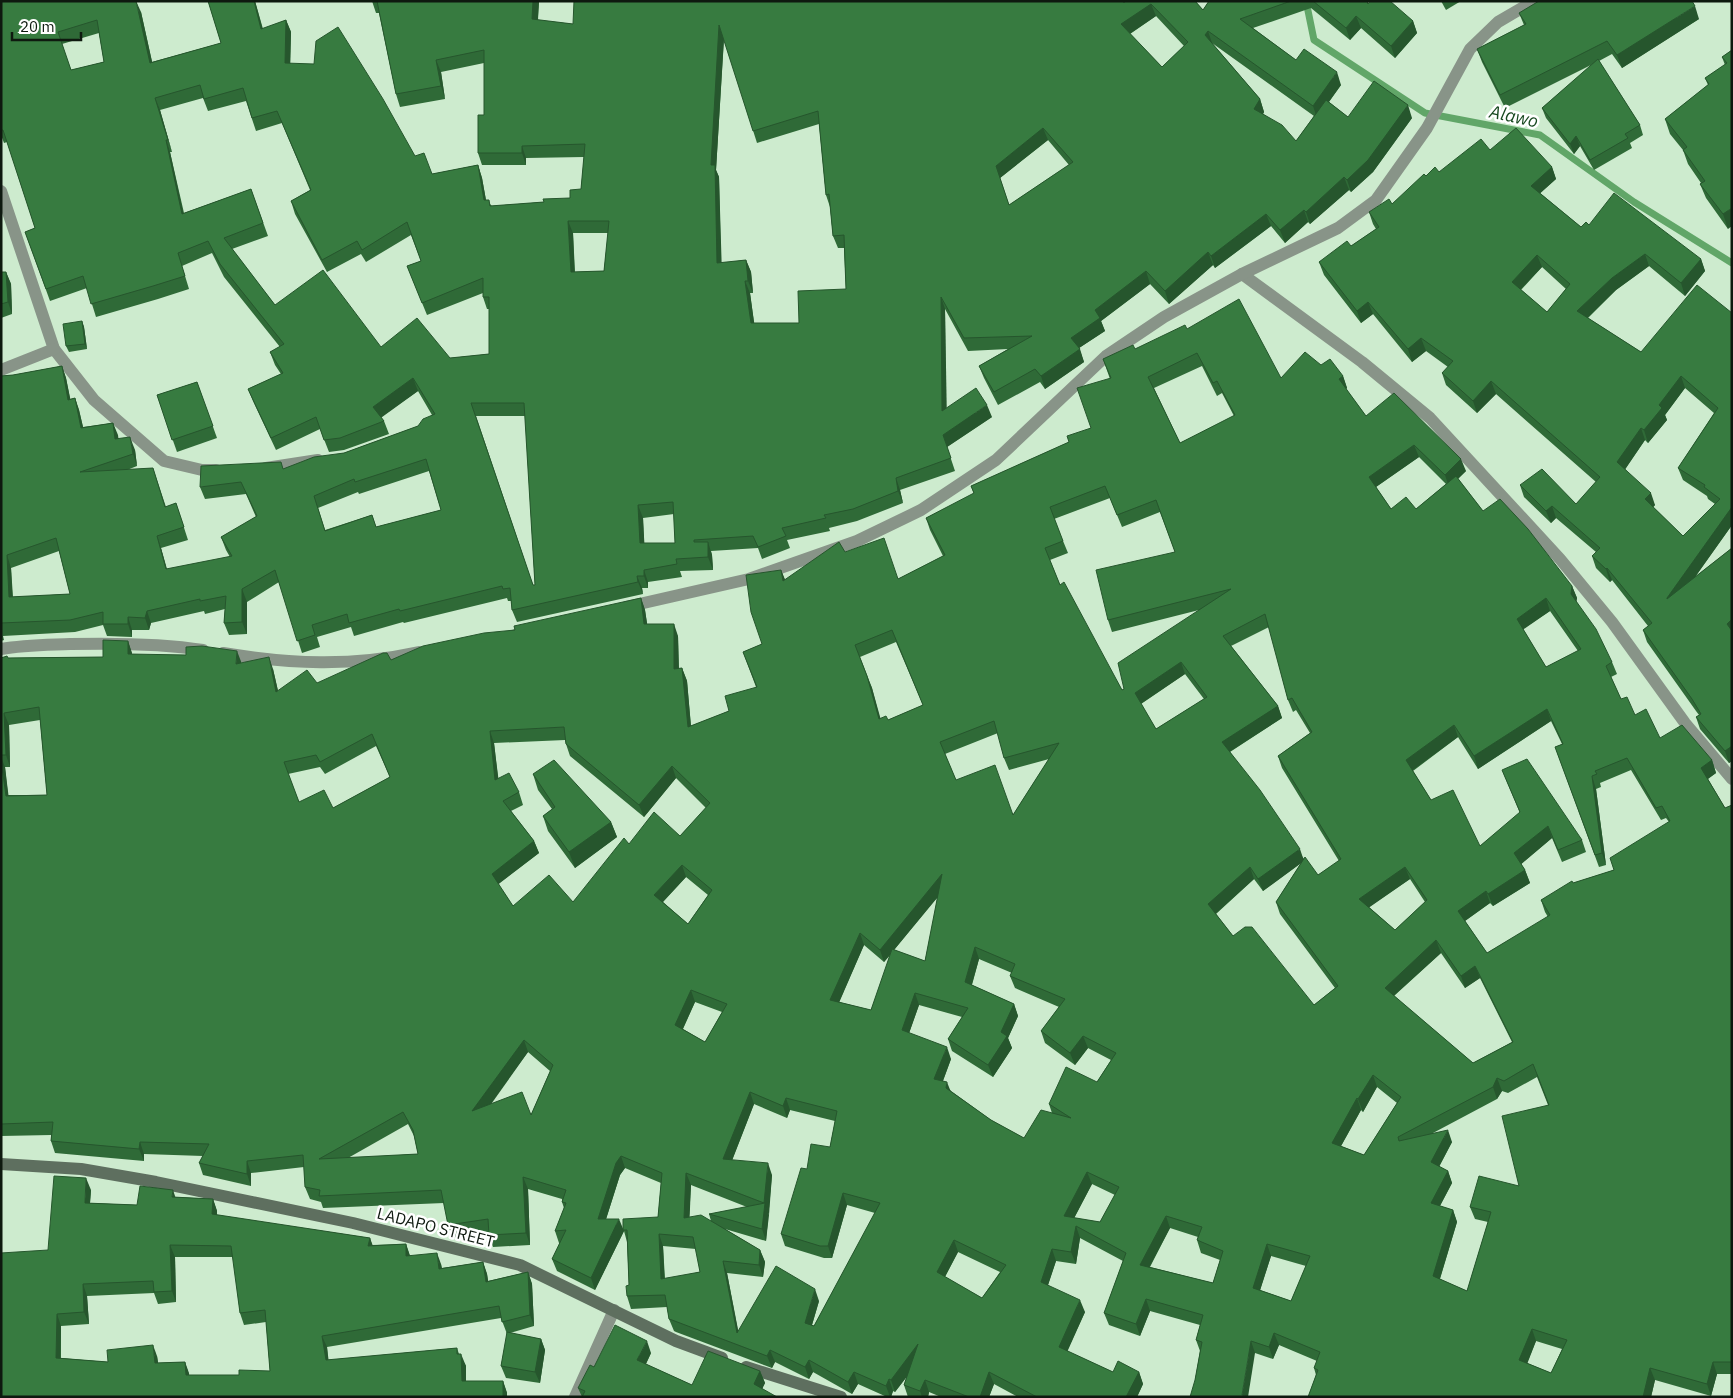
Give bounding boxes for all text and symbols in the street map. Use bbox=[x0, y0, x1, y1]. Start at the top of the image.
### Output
scale bar bbox=[12, 10, 81, 42]
text: 20 m bbox=[20, 17, 55, 36]
water label: Alawo bbox=[1487, 99, 1541, 132]
street label: LADAPO STREET bbox=[375, 1203, 497, 1251]

